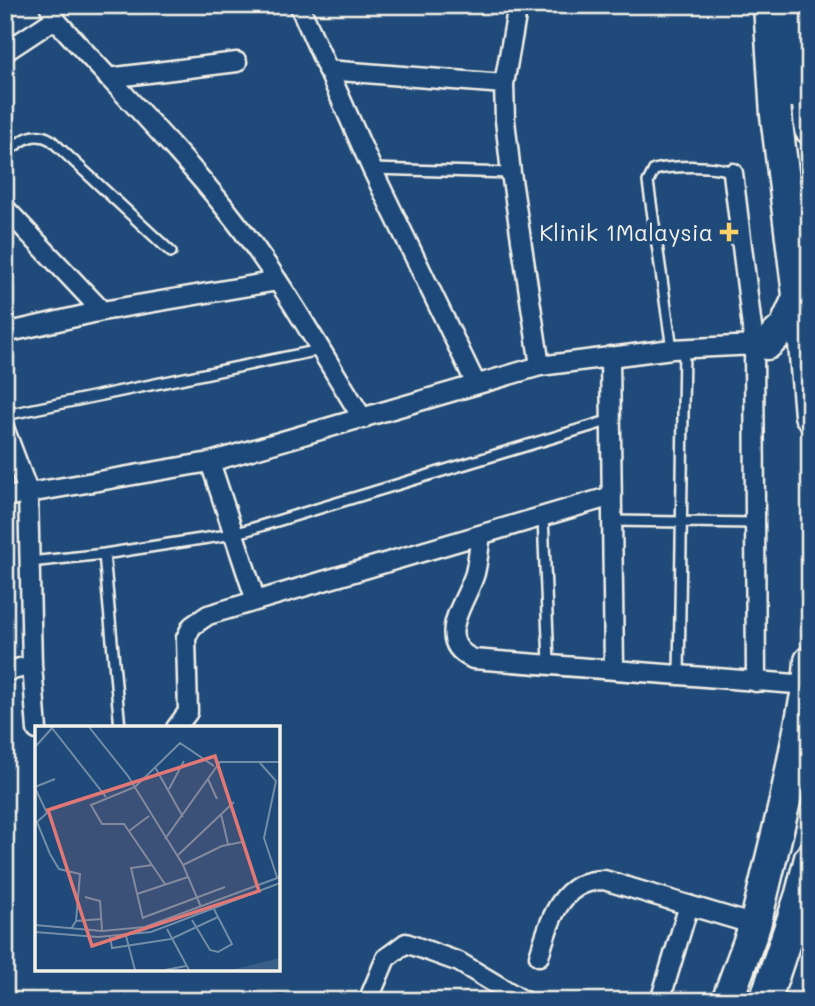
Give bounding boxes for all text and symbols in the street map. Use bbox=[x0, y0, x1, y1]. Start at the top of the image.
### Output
place label: Klinik 1Malaysia bbox=[539, 217, 713, 247]
marker: Klinik 1Malaysia bbox=[719, 222, 739, 242]
inset map bbox=[35, 726, 280, 971]

